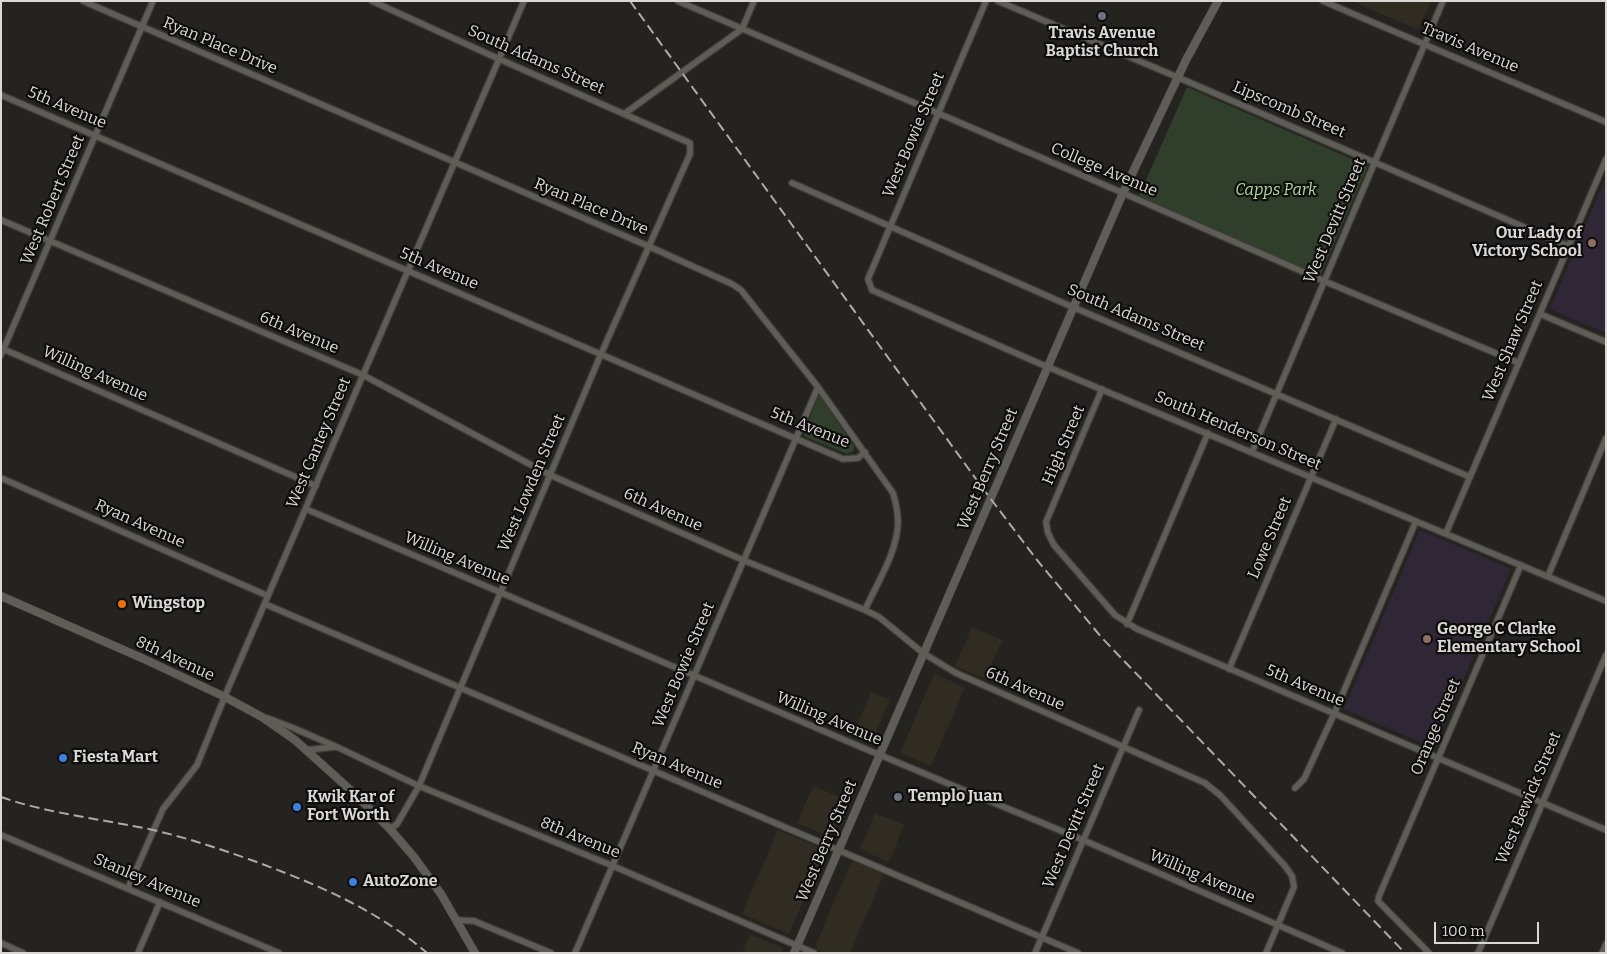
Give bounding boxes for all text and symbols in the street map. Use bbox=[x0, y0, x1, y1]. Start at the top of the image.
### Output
marker: Travis Avenue Baptist Church bbox=[1096, 10, 1108, 22]
street label: Ryan Place Drive bbox=[160, 13, 280, 79]
street label: Travis Avenue bbox=[1418, 19, 1522, 77]
street label: South Adams Street bbox=[465, 21, 607, 99]
place label: Travis Avenue Baptist Church bbox=[1046, 24, 1158, 62]
street label: West Bowie Street bbox=[879, 69, 949, 201]
street label: Lipscomb Street bbox=[1230, 78, 1348, 142]
street label: 5th Avenue bbox=[25, 83, 109, 133]
street label: West Robert Street bbox=[17, 132, 89, 268]
street label: College Avenue bbox=[1048, 139, 1160, 201]
street label: West Devitt Street bbox=[1300, 156, 1370, 286]
street label: Ryan Place Drive bbox=[531, 174, 651, 240]
park label: Capps Park bbox=[1235, 181, 1317, 201]
place label: Our Lady of Victory School bbox=[1472, 224, 1582, 262]
marker: Our Lady of Victory School bbox=[1586, 237, 1598, 249]
street label: 5th Avenue bbox=[397, 244, 481, 294]
street label: West Shaw Street bbox=[1479, 278, 1547, 404]
street label: South Adams Street bbox=[1064, 280, 1208, 356]
street label: 6th Avenue bbox=[256, 308, 342, 358]
street label: Willing Avenue bbox=[40, 342, 150, 406]
street label: West Cantey Street bbox=[283, 375, 355, 511]
street label: South Henderson Street bbox=[1152, 387, 1324, 475]
street label: High Street bbox=[1039, 402, 1089, 488]
street label: 5th Avenue bbox=[768, 403, 852, 453]
street label: West Berry Street bbox=[954, 405, 1022, 533]
street label: West Lowden Street bbox=[494, 411, 570, 555]
street label: 6th Avenue bbox=[621, 484, 705, 536]
street label: Lowe Street bbox=[1244, 494, 1296, 582]
street label: Ryan Avenue bbox=[92, 496, 188, 552]
street label: Willing Avenue bbox=[401, 528, 513, 590]
place label: Wingstop bbox=[132, 594, 205, 614]
marker: Wingstop bbox=[116, 598, 128, 610]
street label: West Bowie Street bbox=[649, 599, 719, 731]
place label: George C Clarke Elementary School bbox=[1437, 620, 1581, 658]
street label: 8th Avenue bbox=[133, 632, 217, 686]
marker: George C Clarke Elementary School bbox=[1421, 633, 1433, 645]
street label: 5th Avenue bbox=[1263, 661, 1347, 711]
street label: 6th Avenue bbox=[983, 663, 1067, 715]
street label: Orange Street bbox=[1407, 676, 1465, 778]
street label: Willing Avenue bbox=[773, 688, 885, 750]
street label: West Bewick Street bbox=[1492, 729, 1566, 867]
street label: Ryan Avenue bbox=[629, 738, 725, 794]
place label: Fiesta Mart bbox=[73, 748, 158, 768]
marker: Fiesta Mart bbox=[57, 752, 69, 764]
street label: West Devitt Street bbox=[1039, 761, 1109, 891]
street label: West Berry Street bbox=[793, 777, 861, 905]
place label: Templo Juan bbox=[908, 787, 1003, 807]
place label: Kwik Kar of Fort Worth bbox=[307, 788, 394, 826]
marker: Templo Juan bbox=[892, 791, 904, 803]
marker: Kwik Kar of Fort Worth bbox=[291, 801, 303, 813]
street label: 8th Avenue bbox=[537, 813, 623, 863]
street label: Willing Avenue bbox=[1146, 846, 1258, 908]
street label: Stanley Avenue bbox=[90, 850, 204, 912]
place label: AutoZone bbox=[363, 872, 438, 892]
marker: AutoZone bbox=[347, 876, 359, 888]
scale bar bbox=[1437, 912, 1542, 944]
text: 100 m bbox=[1442, 922, 1485, 940]

